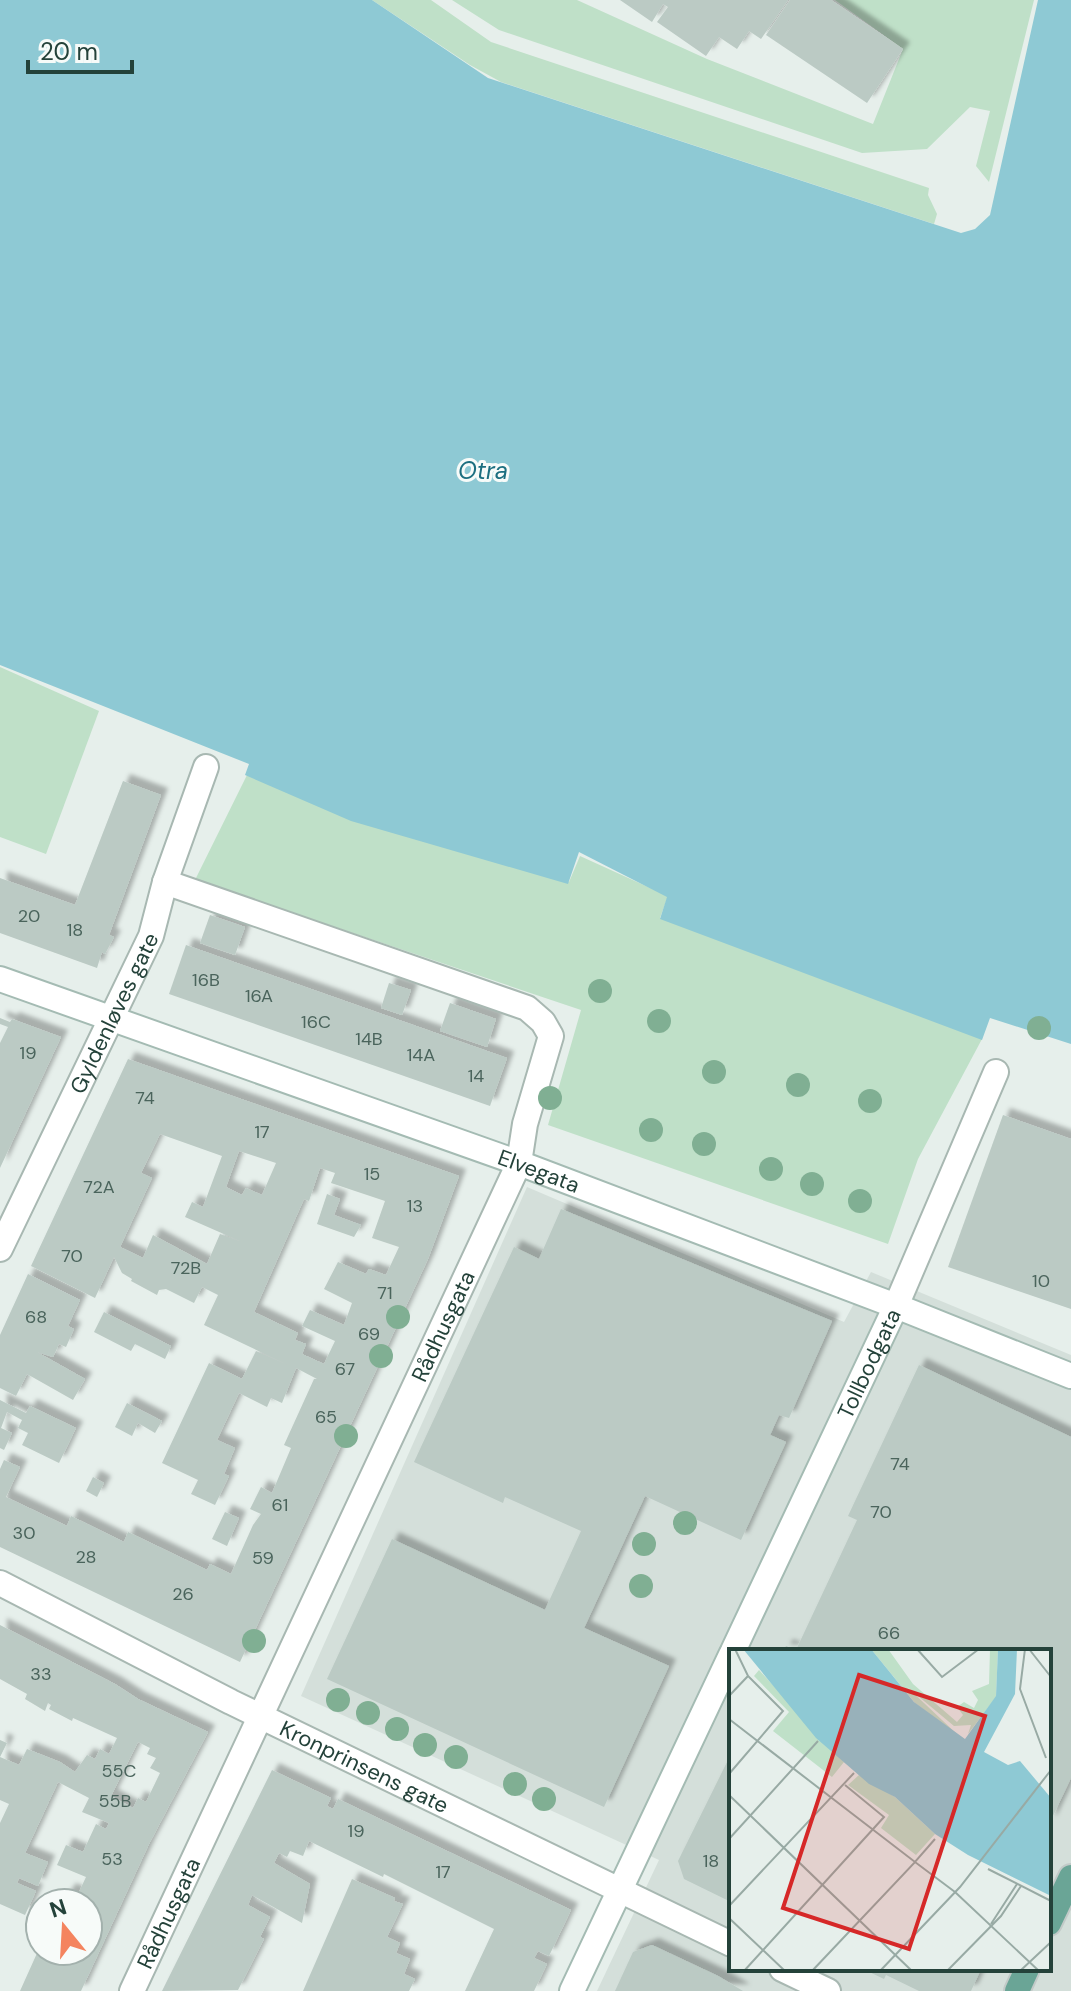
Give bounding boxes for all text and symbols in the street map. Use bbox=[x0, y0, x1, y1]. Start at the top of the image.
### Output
scale bar bbox=[28, 24, 132, 74]
text: 20 m bbox=[40, 36, 98, 67]
water label: Otra bbox=[458, 455, 508, 486]
house number: 20 bbox=[18, 904, 40, 928]
house number: 18 bbox=[67, 918, 83, 942]
street label: Gyldenløves gate bbox=[63, 928, 165, 1098]
house number: 16B bbox=[192, 968, 220, 992]
house number: 16A bbox=[245, 984, 273, 1008]
house number: 16C bbox=[301, 1010, 331, 1034]
house number: 14B bbox=[355, 1027, 383, 1051]
house number: 19 bbox=[20, 1041, 36, 1065]
house number: 14A bbox=[407, 1043, 435, 1067]
house number: 14 bbox=[468, 1064, 484, 1088]
house number: 74 bbox=[135, 1086, 155, 1110]
house number: 17 bbox=[254, 1120, 270, 1144]
street label: Elvegata bbox=[494, 1142, 584, 1199]
house number: 15 bbox=[364, 1162, 380, 1186]
house number: 72A bbox=[83, 1175, 115, 1199]
house number: 13 bbox=[407, 1194, 423, 1218]
house number: 70 bbox=[61, 1244, 83, 1268]
house number: 72B bbox=[171, 1256, 201, 1280]
street label: Rådhusgata bbox=[404, 1266, 481, 1386]
house number: 10 bbox=[1032, 1269, 1050, 1293]
house number: 71 bbox=[377, 1281, 393, 1305]
street label: Tollbodgata bbox=[830, 1304, 907, 1423]
house number: 68 bbox=[25, 1305, 47, 1329]
house number: 69 bbox=[358, 1322, 380, 1346]
house number: 67 bbox=[335, 1357, 355, 1381]
house number: 65 bbox=[315, 1405, 337, 1429]
house number: 74 bbox=[890, 1452, 910, 1476]
house number: 61 bbox=[272, 1493, 288, 1517]
house number: 70 bbox=[870, 1500, 892, 1524]
house number: 30 bbox=[13, 1521, 35, 1545]
house number: 28 bbox=[75, 1545, 97, 1569]
house number: 59 bbox=[252, 1546, 274, 1570]
house number: 26 bbox=[172, 1582, 194, 1606]
house number: 66 bbox=[878, 1621, 900, 1645]
inset map bbox=[729, 1649, 1051, 1971]
house number: 33 bbox=[30, 1662, 52, 1686]
street label: Kronprinsens gate bbox=[275, 1713, 453, 1820]
house number: 55C bbox=[102, 1759, 137, 1783]
house number: 55B bbox=[99, 1789, 132, 1813]
house number: 19 bbox=[348, 1819, 364, 1843]
house number: 53 bbox=[101, 1847, 123, 1871]
house number: 18 bbox=[703, 1849, 719, 1873]
street label: Rådhusgata bbox=[130, 1853, 207, 1973]
house number: 17 bbox=[435, 1860, 451, 1884]
north arrow bbox=[24, 1887, 104, 1967]
text: N bbox=[46, 1892, 70, 1925]

